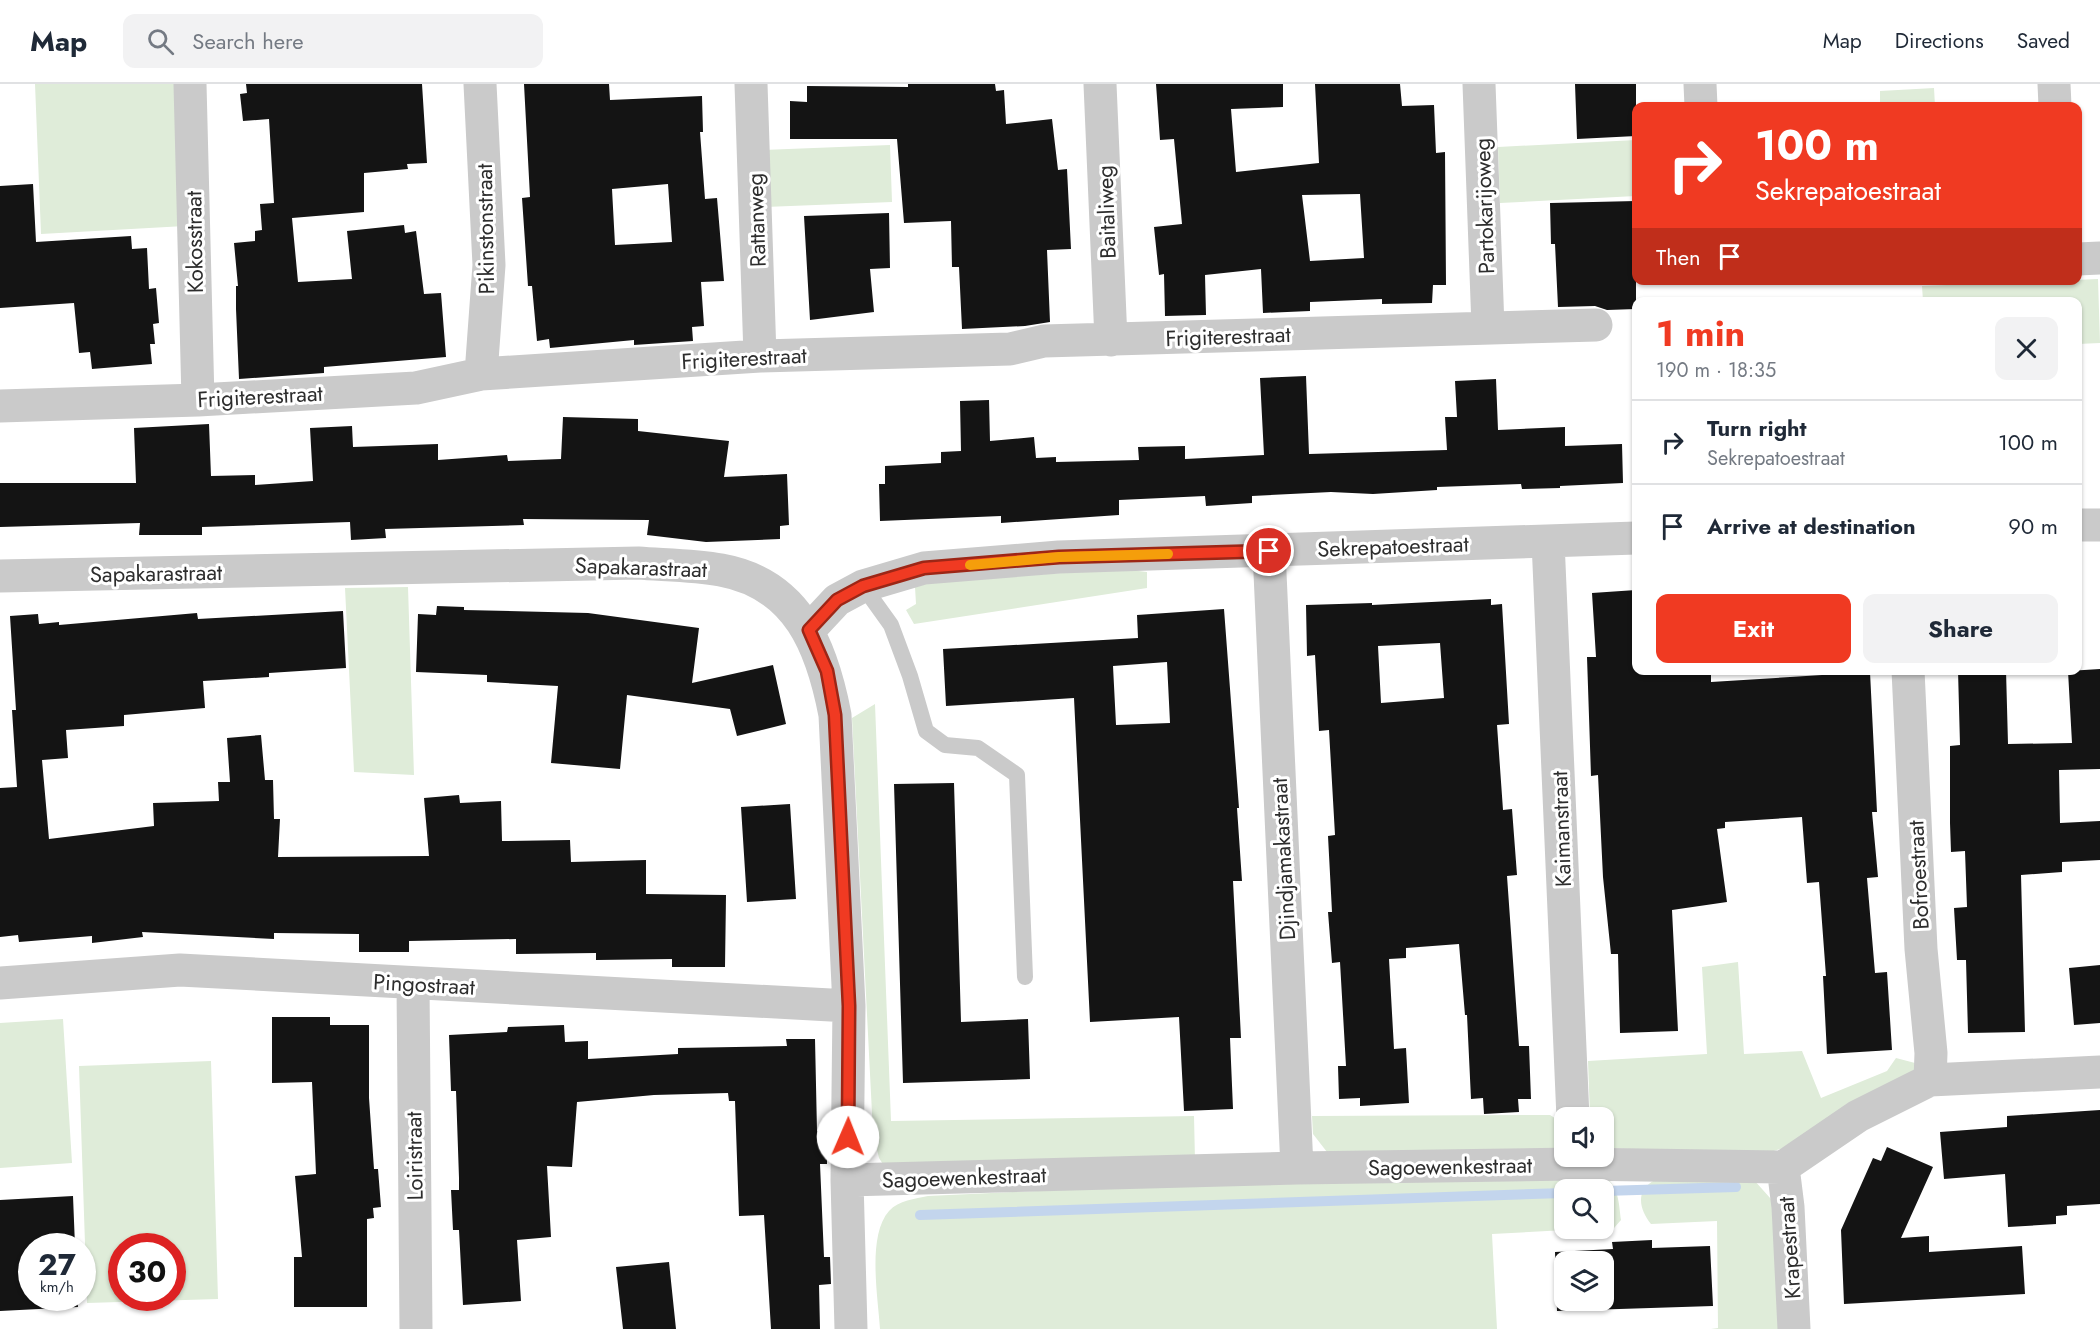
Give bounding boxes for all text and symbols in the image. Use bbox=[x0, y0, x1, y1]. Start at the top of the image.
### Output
search box bbox=[123, 14, 543, 68]
text: Map bbox=[30, 21, 87, 62]
icon: search bbox=[144, 25, 177, 58]
text: Search here bbox=[192, 25, 304, 57]
text: Map bbox=[1823, 26, 1862, 56]
text: Directions bbox=[1895, 26, 1984, 56]
text: Saved bbox=[2017, 26, 2070, 56]
text: 100 m bbox=[1755, 115, 1879, 176]
icon: right bbox=[1656, 126, 1734, 204]
street label: Partokarijoweg bbox=[1466, 137, 1502, 275]
street label: Pikinstonstraat bbox=[468, 163, 502, 295]
street label: Baitaliweg bbox=[1088, 165, 1124, 259]
text: Sekrepatoestraat bbox=[1755, 171, 1941, 210]
street label: Rattanweg bbox=[738, 172, 774, 268]
street label: Kokosstraat bbox=[177, 190, 211, 293]
icon: arrive bbox=[1713, 240, 1746, 273]
text: Then bbox=[1656, 241, 1701, 273]
text: 1 min bbox=[1656, 307, 1745, 359]
button: close bbox=[1995, 317, 2058, 380]
street label: Frigiterestraat bbox=[1165, 318, 1292, 354]
street label: Frigiterestraat bbox=[681, 339, 808, 377]
text: 190 m · 18:35 bbox=[1656, 356, 1776, 385]
street label: Frigiterestraat bbox=[197, 377, 324, 415]
text: Turn right bbox=[1707, 412, 1807, 444]
icon: right bbox=[1656, 426, 1689, 459]
text: 100 m bbox=[1998, 426, 2058, 458]
text: Sekrepatoestraat bbox=[1707, 444, 1845, 473]
icon: arrive bbox=[1656, 510, 1689, 543]
text: Arrive at destination bbox=[1707, 510, 1916, 542]
text: 90 m bbox=[2008, 510, 2058, 542]
pin bbox=[1243, 525, 1294, 576]
street label: Sekrepatoestraat bbox=[1317, 527, 1470, 565]
icon: arrive bbox=[1252, 534, 1285, 567]
street label: Sapakarastraat bbox=[574, 549, 708, 585]
street label: Sapakarastraat bbox=[90, 556, 223, 590]
button: Exit bbox=[1656, 594, 1851, 663]
button: Share bbox=[1863, 594, 2058, 663]
street label: Kaimanstraat bbox=[1543, 770, 1579, 888]
street label: Djindjamakastraat bbox=[1263, 776, 1303, 941]
street label: Bofroestraat bbox=[1899, 819, 1937, 930]
street label: Pingostraat bbox=[372, 965, 476, 1003]
position arrow bbox=[816, 1105, 880, 1169]
map controls bbox=[1554, 1107, 1614, 1311]
button: sound bbox=[1554, 1107, 1614, 1167]
street label: Loiristraat bbox=[397, 1110, 431, 1201]
street label: Sagoewenkestraat bbox=[1367, 1149, 1533, 1183]
street label: Sagoewenkestraat bbox=[881, 1158, 1047, 1196]
button: search bbox=[1554, 1179, 1614, 1239]
street label: Krapestraat bbox=[1769, 1195, 1809, 1300]
speed limit sign: 30 bbox=[108, 1233, 186, 1311]
text: 27 bbox=[38, 1243, 76, 1286]
button: layers bbox=[1554, 1251, 1614, 1311]
text: km/h bbox=[40, 1276, 74, 1298]

